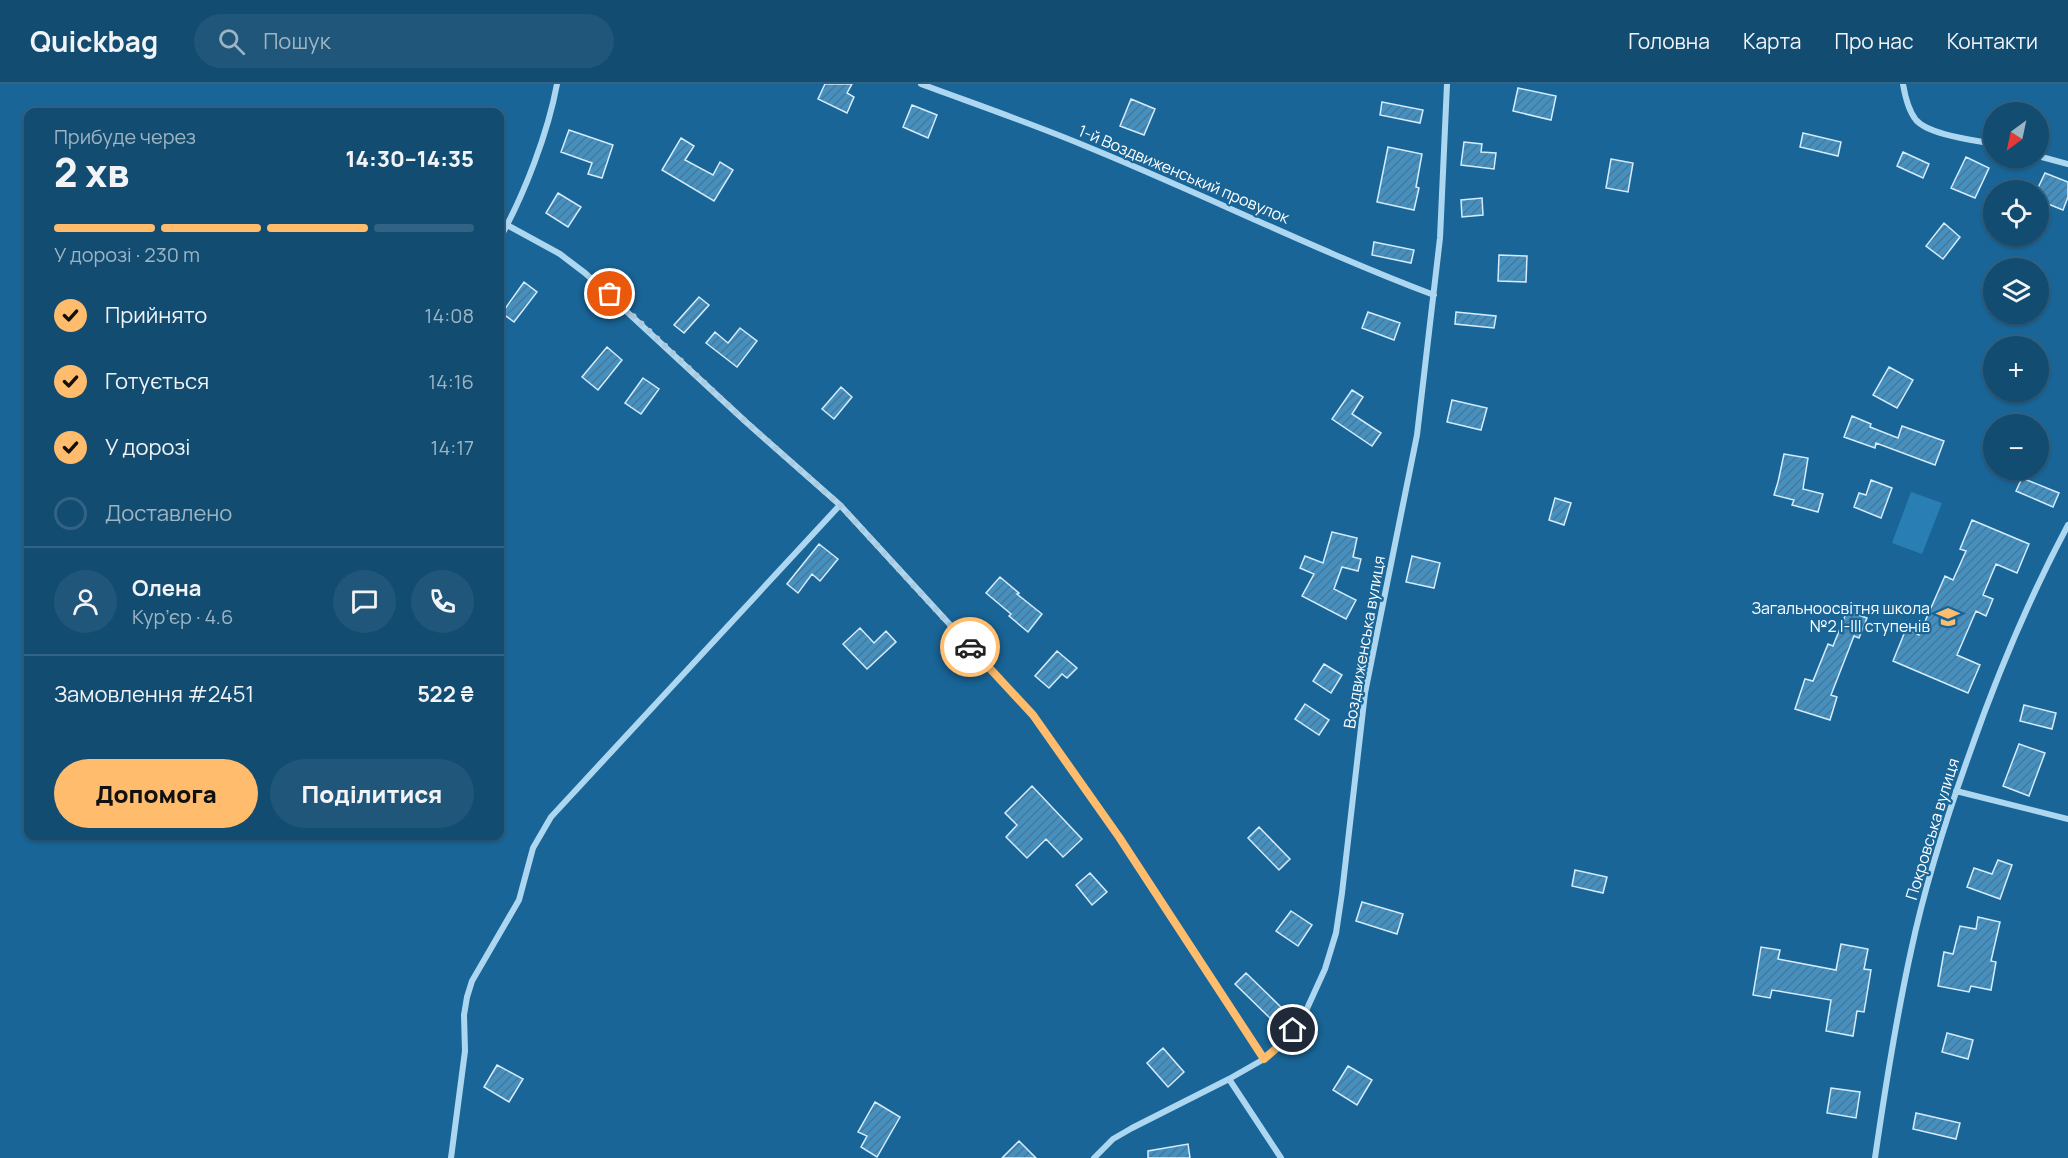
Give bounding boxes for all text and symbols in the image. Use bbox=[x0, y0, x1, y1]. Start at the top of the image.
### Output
search box bbox=[194, 14, 614, 68]
text: Quickbag bbox=[30, 22, 158, 60]
icon: search bbox=[215, 25, 248, 58]
text: Пошук bbox=[263, 26, 331, 56]
text: Головна bbox=[1628, 27, 1710, 55]
text: Карта bbox=[1743, 27, 1801, 55]
text: Про нас bbox=[1834, 27, 1914, 55]
text: Контакти bbox=[1947, 27, 2038, 55]
north arrow bbox=[1983, 102, 2049, 168]
map controls bbox=[1983, 102, 2049, 480]
street label: 1-й Воздвиженський провулок bbox=[1075, 119, 1294, 229]
text: Прибуде через bbox=[54, 123, 196, 150]
text: 14:30–14:35 bbox=[346, 144, 474, 174]
text: 2 хв bbox=[54, 145, 129, 199]
button: locate bbox=[1983, 180, 2049, 246]
text: У дорозі · 230 m bbox=[54, 241, 200, 268]
button: layers bbox=[1983, 258, 2049, 324]
pin bbox=[584, 268, 635, 319]
icon: bag bbox=[593, 277, 626, 310]
icon: check bbox=[54, 299, 87, 332]
text: Прийнято bbox=[105, 300, 207, 330]
text: 14:08 bbox=[425, 302, 474, 329]
button: + bbox=[1983, 336, 2049, 402]
icon: check bbox=[54, 365, 87, 398]
text: Готується bbox=[105, 366, 209, 396]
text: 14:16 bbox=[428, 368, 474, 395]
button: − bbox=[1983, 414, 2049, 480]
icon: check bbox=[54, 431, 87, 464]
text: У дорозі bbox=[105, 432, 191, 462]
text: 14:17 bbox=[431, 434, 474, 461]
text: Доставлено bbox=[105, 498, 232, 528]
street label: Воздвиженська вулиця bbox=[1338, 554, 1390, 730]
button: person bbox=[54, 570, 117, 633]
button: chat bbox=[333, 570, 396, 633]
button: phone bbox=[411, 570, 474, 633]
text: Олена bbox=[132, 573, 201, 603]
place label: Загальноосвітня школа №2 I-III ступенів bbox=[1751, 597, 1930, 637]
text: Кур’єр · 4.6 bbox=[132, 603, 233, 630]
school or university icon: Загальноосвітня школа №2 I-III ступенів bbox=[1935, 604, 1961, 630]
courier bbox=[940, 617, 1000, 677]
icon: car bbox=[954, 631, 987, 664]
text: Замовлення #2451 bbox=[54, 679, 254, 709]
text: 522 ₴ bbox=[417, 679, 474, 709]
street label: Покровська вулиця bbox=[1900, 755, 1964, 903]
button: Допомога bbox=[54, 759, 258, 828]
button: Поділитися bbox=[270, 759, 474, 828]
pin bbox=[1267, 1004, 1318, 1055]
icon: home bbox=[1276, 1013, 1309, 1046]

